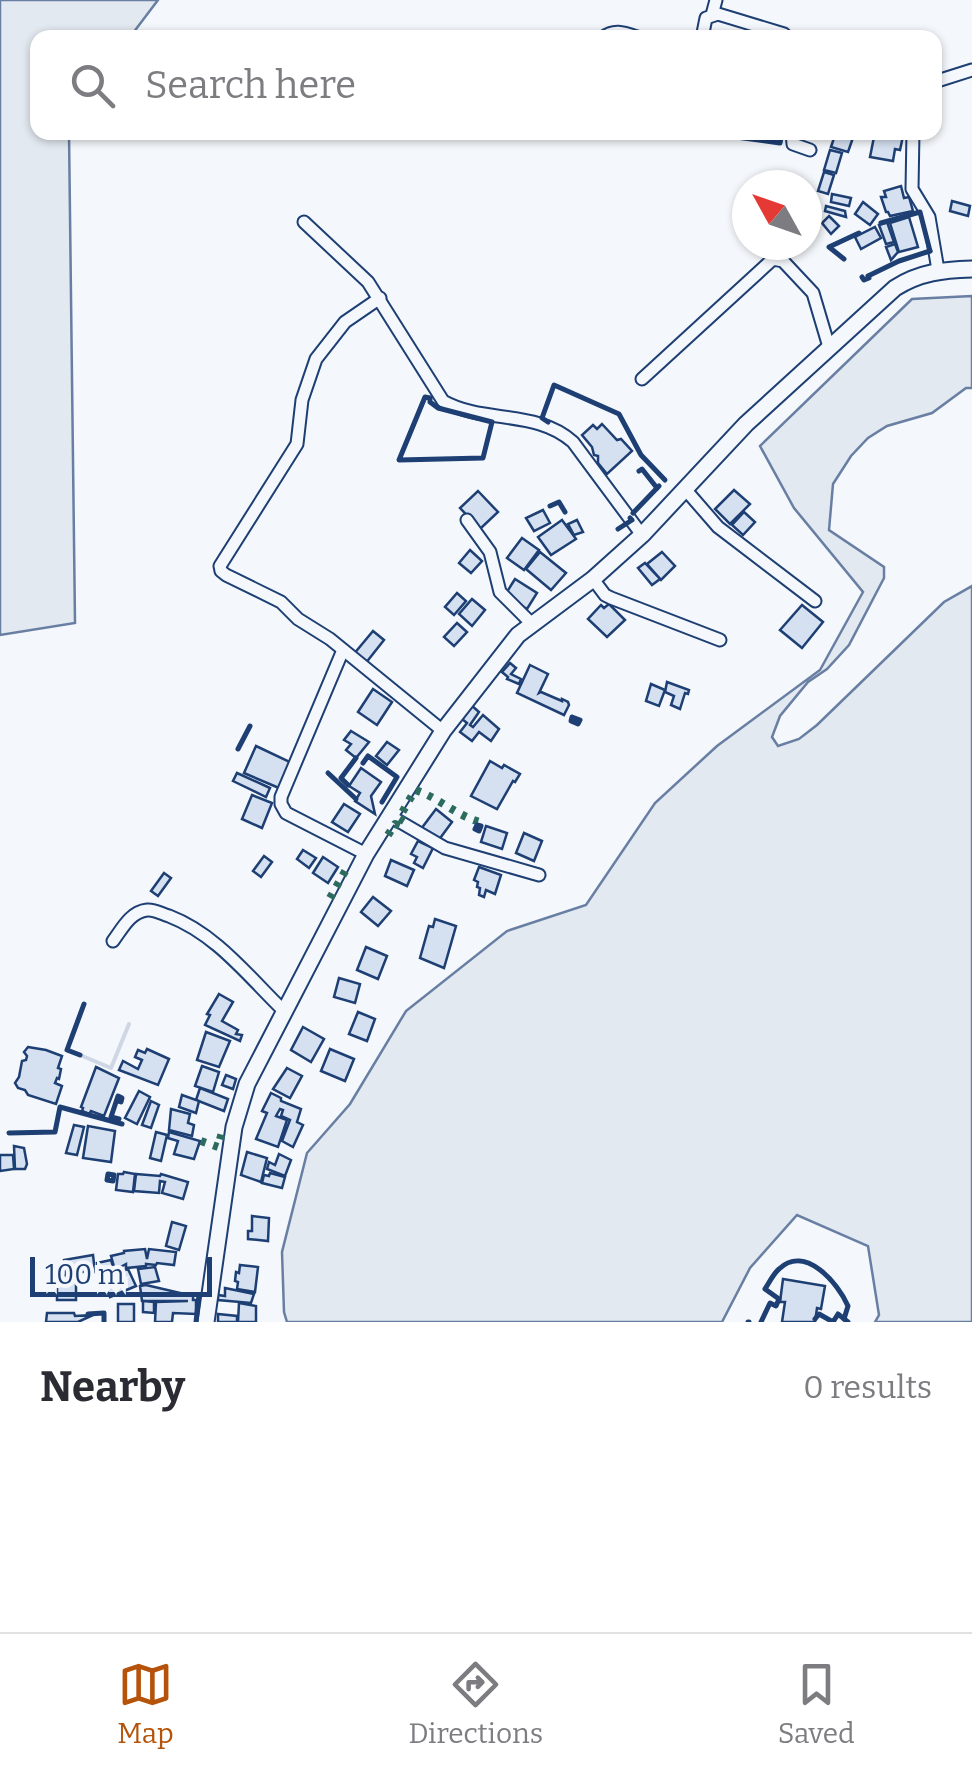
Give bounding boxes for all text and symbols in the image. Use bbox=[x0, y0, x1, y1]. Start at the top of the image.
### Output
search box bbox=[30, 30, 942, 140]
icon: search bbox=[65, 58, 120, 113]
text: Search here bbox=[145, 62, 356, 108]
north arrow bbox=[732, 170, 822, 260]
scale bar bbox=[30, 1252, 212, 1296]
text: 100 m bbox=[45, 1258, 125, 1291]
text: Nearby bbox=[40, 1362, 185, 1412]
text: 0 results bbox=[803, 1368, 932, 1406]
tab: Map bbox=[117, 1657, 174, 1750]
tab: Directions bbox=[408, 1657, 543, 1750]
tab: Saved bbox=[778, 1657, 855, 1750]

